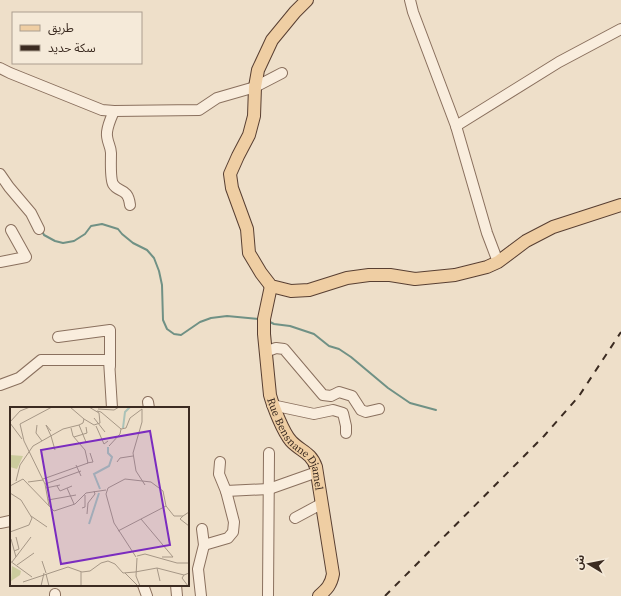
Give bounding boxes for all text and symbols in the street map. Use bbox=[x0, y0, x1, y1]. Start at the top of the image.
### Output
legend bbox=[12, 12, 142, 64]
text: طريق bbox=[48, 20, 74, 36]
text: سكة حديد bbox=[48, 40, 96, 56]
street label: Rue Bensnane Djamel bbox=[263, 396, 327, 491]
inset map bbox=[10, 407, 189, 586]
north arrow bbox=[569, 544, 609, 584]
text: ش bbox=[571, 554, 588, 571]

